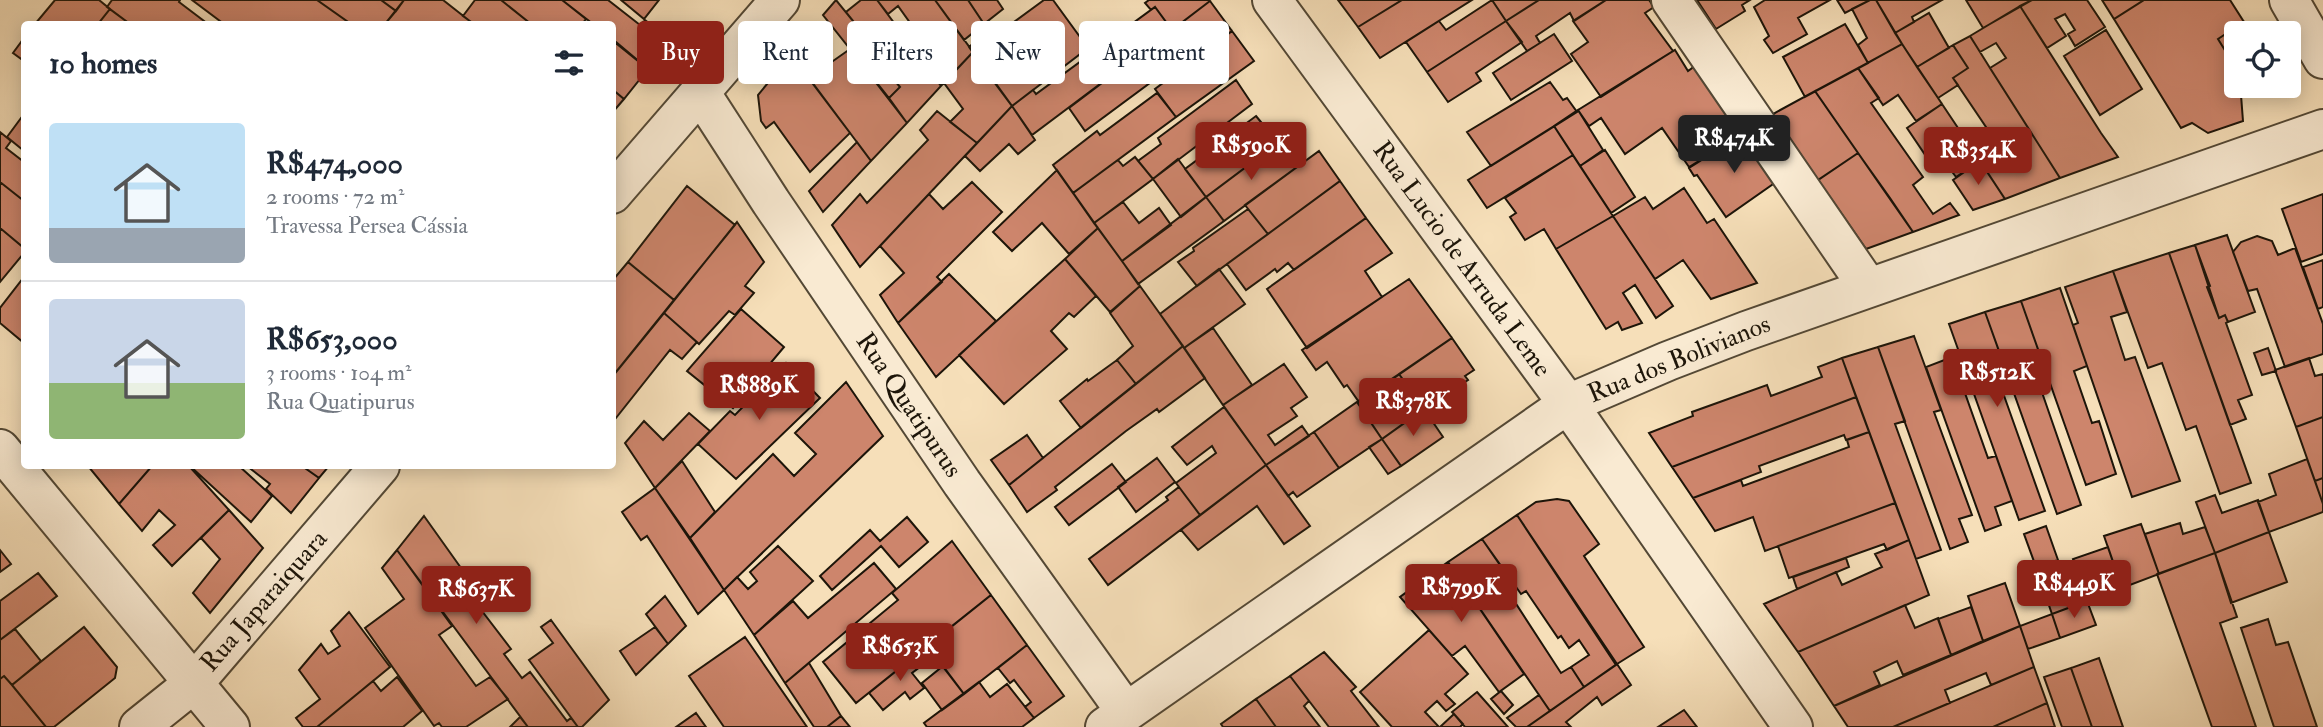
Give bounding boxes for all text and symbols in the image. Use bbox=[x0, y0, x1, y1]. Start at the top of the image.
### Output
chip: Buy bbox=[637, 21, 724, 84]
chip: Rent bbox=[738, 21, 833, 84]
chip: Filters bbox=[847, 21, 957, 84]
chip: New bbox=[971, 21, 1065, 84]
chip: Apartment bbox=[1079, 21, 1229, 84]
map controls bbox=[2224, 21, 2301, 98]
button: locate bbox=[2224, 21, 2301, 98]
icon: filters bbox=[550, 44, 588, 82]
text: 10 homes bbox=[49, 45, 157, 82]
pin: R$474K bbox=[1677, 116, 1791, 175]
pin: R$590K bbox=[1194, 122, 1308, 182]
text: R$474K bbox=[1694, 123, 1774, 152]
pin: R$354K bbox=[1921, 128, 2035, 187]
text: R$590K bbox=[1211, 130, 1291, 159]
street label: Rua Lucio de Arruda Leme bbox=[1366, 135, 1558, 383]
text: R$354K bbox=[1940, 135, 2016, 164]
text: R$474,000 bbox=[266, 145, 403, 182]
icon: home bbox=[105, 151, 189, 235]
text: 2 rooms · 72 m² bbox=[266, 182, 404, 211]
text: Travessa Persea Cássia bbox=[266, 211, 468, 240]
street label: Rua dos Bolivianos bbox=[1583, 308, 1775, 410]
text: R$653,000 bbox=[266, 321, 398, 358]
street label: Rua Quatipurus bbox=[848, 326, 969, 484]
icon: home bbox=[105, 327, 189, 411]
pin: R$512K bbox=[1940, 350, 2054, 409]
text: R$512K bbox=[1959, 357, 2035, 386]
text: 3 rooms · 104 m² bbox=[266, 358, 412, 387]
pin: R$889K bbox=[702, 362, 816, 422]
text: R$889K bbox=[720, 370, 798, 399]
pin: R$378K bbox=[1356, 378, 1470, 438]
text: R$378K bbox=[1375, 386, 1451, 415]
text: Rua Quatipurus bbox=[266, 387, 415, 416]
street label: Rua Japaraiquara bbox=[194, 523, 335, 679]
pin: R$449K bbox=[2017, 560, 2131, 620]
pin: R$799K bbox=[1404, 564, 1518, 624]
pin: R$637K bbox=[419, 566, 533, 626]
text: R$449K bbox=[2033, 568, 2115, 597]
text: R$799K bbox=[1421, 572, 1501, 601]
text: R$637K bbox=[438, 574, 514, 603]
pin: R$653K bbox=[843, 624, 957, 683]
text: R$653K bbox=[862, 631, 938, 660]

